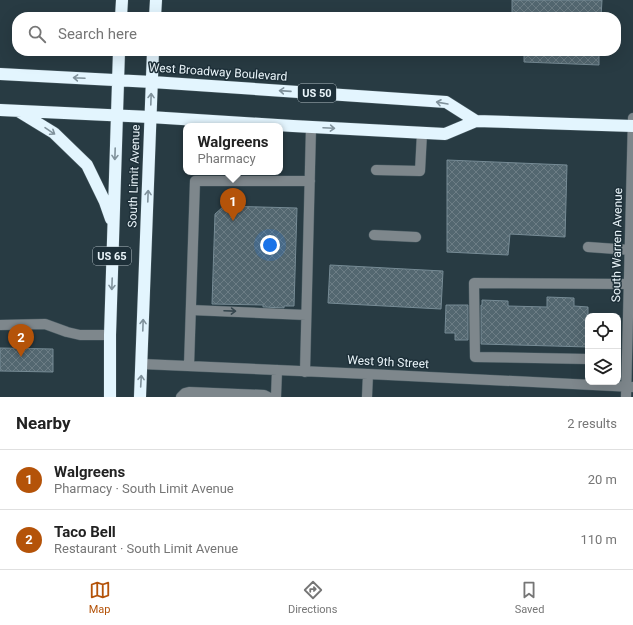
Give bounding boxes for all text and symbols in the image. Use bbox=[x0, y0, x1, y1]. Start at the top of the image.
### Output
search box bbox=[12, 12, 621, 56]
icon: search bbox=[26, 23, 48, 45]
text: Search here bbox=[58, 25, 137, 43]
street label: West Broadway Boulevard bbox=[148, 60, 288, 84]
one-way arrow bbox=[73, 74, 86, 82]
road number: US 50 bbox=[298, 84, 336, 102]
one-way arrow bbox=[279, 88, 292, 95]
one-way arrow bbox=[147, 93, 155, 106]
one-way arrow bbox=[436, 99, 449, 107]
popup bbox=[183, 123, 283, 175]
street label: South Limit Avenue bbox=[125, 124, 143, 228]
one-way arrow bbox=[322, 125, 335, 132]
one-way arrow bbox=[44, 127, 55, 135]
text: Walgreens bbox=[197, 133, 269, 151]
one-way arrow bbox=[112, 147, 119, 160]
text: Pharmacy bbox=[197, 151, 256, 166]
pin: 1 bbox=[220, 188, 246, 221]
street label: South Warren Avenue bbox=[609, 188, 625, 302]
one-way arrow bbox=[144, 190, 151, 203]
your location bbox=[260, 235, 280, 255]
road number: US 65 bbox=[93, 247, 131, 265]
one-way arrow bbox=[108, 277, 115, 290]
one-way arrow bbox=[223, 308, 236, 315]
map controls bbox=[585, 313, 621, 385]
button: locate bbox=[585, 313, 621, 349]
one-way arrow bbox=[139, 319, 147, 332]
pin: 2 bbox=[8, 324, 34, 357]
button: layers bbox=[585, 349, 621, 385]
street label: West 9th Street bbox=[347, 353, 429, 371]
one-way arrow bbox=[137, 375, 145, 388]
text: Nearby bbox=[16, 413, 71, 433]
text: 2 results bbox=[567, 416, 617, 431]
text: Walgreens bbox=[54, 463, 125, 481]
text: 1 bbox=[25, 472, 33, 487]
text: 20 m bbox=[588, 472, 617, 487]
text: Pharmacy · South Limit Avenue bbox=[54, 481, 234, 496]
text: Taco Bell bbox=[54, 523, 116, 541]
text: 2 bbox=[25, 532, 33, 547]
text: 110 m bbox=[580, 532, 617, 547]
text: Restaurant · South Limit Avenue bbox=[54, 541, 238, 556]
tab: Map bbox=[89, 579, 111, 616]
tab: Directions bbox=[288, 579, 337, 616]
tab: Saved bbox=[515, 579, 544, 616]

